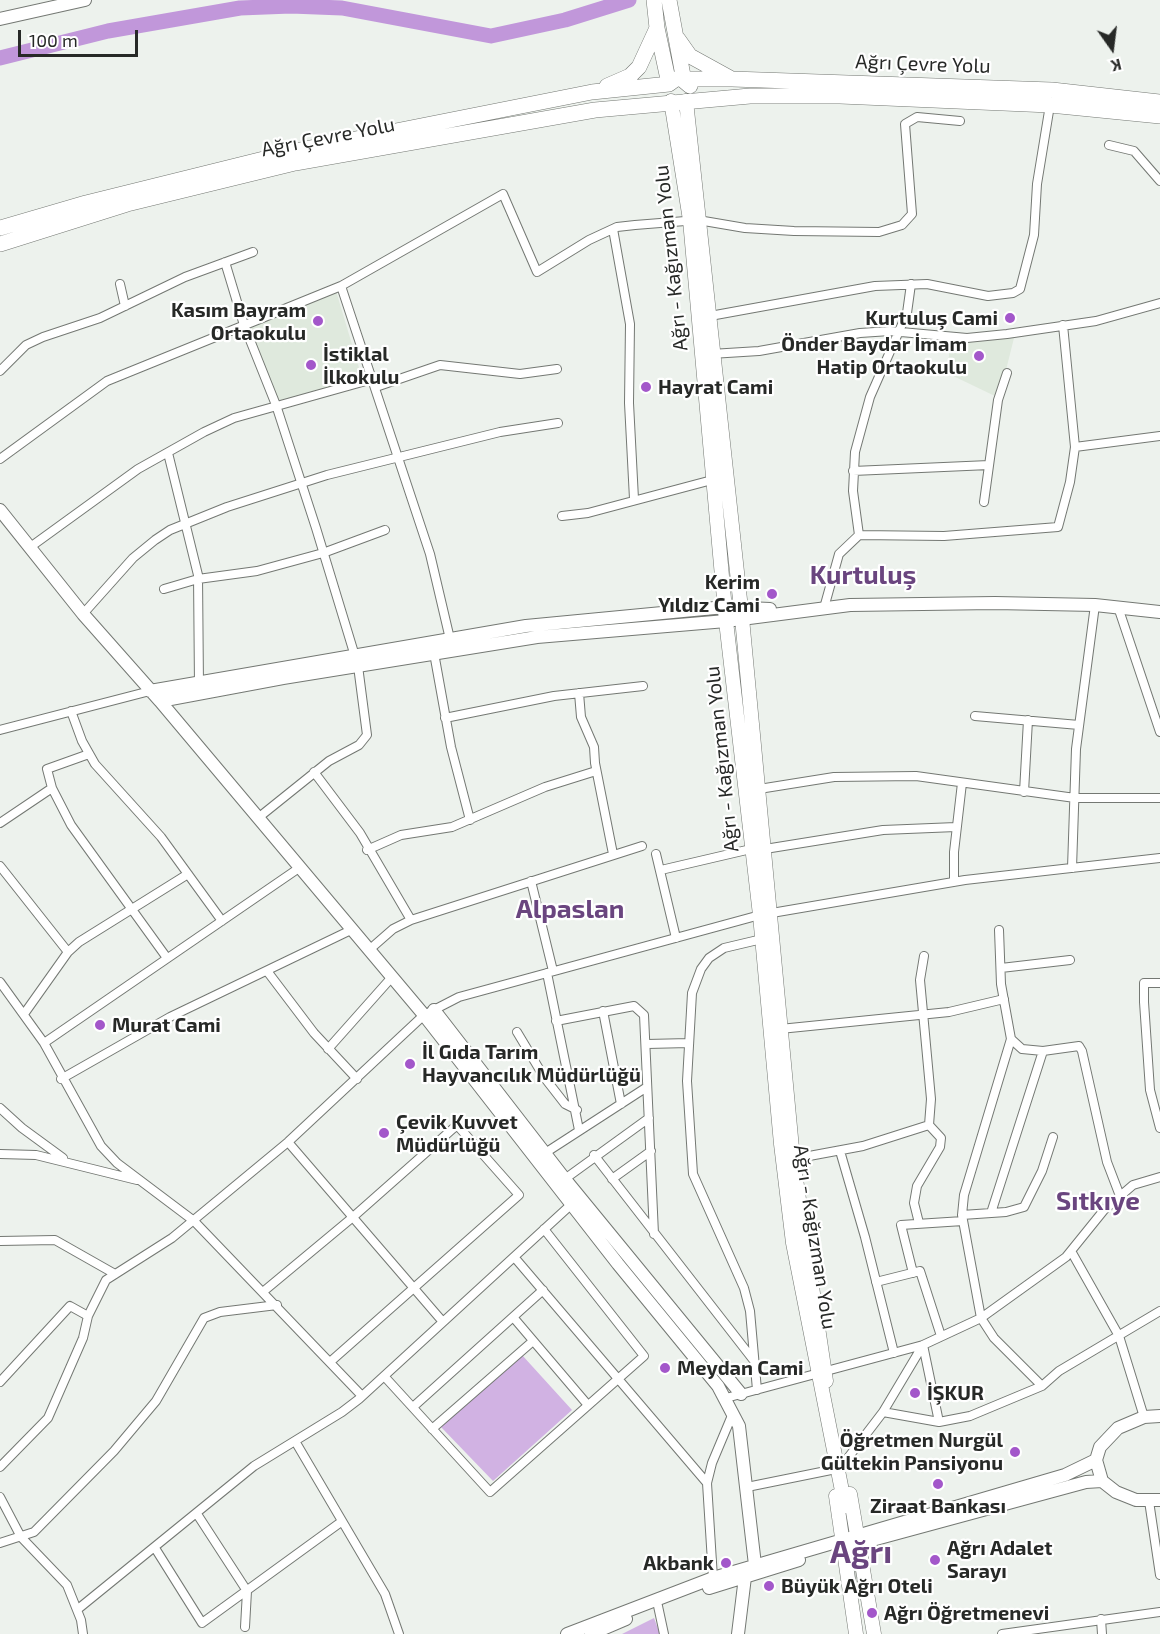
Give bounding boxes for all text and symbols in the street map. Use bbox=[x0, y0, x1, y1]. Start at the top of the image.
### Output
scale bar bbox=[21, 18, 141, 56]
north arrow bbox=[1082, 18, 1142, 78]
text: 100 m bbox=[29, 29, 78, 51]
street label: Ağrı Çevre Yolu bbox=[855, 50, 991, 78]
text: K bbox=[1109, 56, 1124, 76]
street label: Ağrı Çevre Yolu bbox=[259, 112, 397, 162]
street label: Ağrı - Kağızman Yolu bbox=[649, 164, 693, 352]
place label: Kasım Bayram Ortaokulu bbox=[171, 298, 306, 345]
place label: Kurtuluş Cami bbox=[865, 306, 998, 330]
marker: Kurtuluş Cami bbox=[1003, 311, 1017, 325]
marker: Kasım Bayram Ortaokulu bbox=[311, 314, 325, 328]
place label: Önder Baydar İmam Hatip Ortaokulu bbox=[781, 332, 967, 379]
place label: İstiklal İlkokulu bbox=[323, 342, 399, 389]
marker: Önder Baydar İmam Hatip Ortaokulu bbox=[972, 349, 986, 363]
marker: İstiklal İlkokulu bbox=[304, 358, 318, 372]
place label: Hayrat Cami bbox=[658, 375, 773, 399]
marker: Hayrat Cami bbox=[639, 380, 653, 394]
district label: Kurtuluş bbox=[810, 559, 916, 591]
place label: Kerim Yıldız Cami bbox=[658, 570, 760, 617]
marker: Kerim Yıldız Cami bbox=[765, 587, 779, 601]
street label: Ağrı - Kağızman Yolu bbox=[700, 665, 744, 853]
district label: Alpaslan bbox=[516, 893, 624, 925]
place label: Murat Cami bbox=[112, 1013, 221, 1037]
marker: Murat Cami bbox=[93, 1018, 107, 1032]
place label: İl Gıda Tarım Hayvancılık Müdürlüğü bbox=[422, 1040, 641, 1087]
marker: İl Gıda Tarım Hayvancılık Müdürlüğü bbox=[403, 1057, 417, 1071]
place label: Çevik Kuvvet Müdürlüğü bbox=[396, 1110, 518, 1157]
marker: Çevik Kuvvet Müdürlüğü bbox=[377, 1126, 391, 1140]
street label: Ağrı - Kağızman Yolu bbox=[789, 1143, 841, 1331]
district label: Sıtkıye bbox=[1056, 1185, 1140, 1217]
place label: Meydan Cami bbox=[677, 1356, 804, 1380]
marker: Meydan Cami bbox=[658, 1361, 672, 1375]
place label: İŞKUR bbox=[927, 1381, 984, 1405]
marker: İŞKUR bbox=[908, 1386, 922, 1400]
place label: Öğretmen Nurgül Gültekin Pansiyonu bbox=[821, 1428, 1003, 1475]
marker: Öğretmen Nurgül Gültekin Pansiyonu bbox=[1008, 1445, 1022, 1459]
marker: Ziraat Bankası bbox=[931, 1477, 945, 1491]
place label: Ziraat Bankası bbox=[870, 1494, 1006, 1518]
district label: Ağrı bbox=[830, 1533, 892, 1571]
place label: Ağrı Adalet Sarayı bbox=[947, 1536, 1053, 1583]
place label: Akbank bbox=[643, 1551, 714, 1575]
marker: Ağrı Adalet Sarayı bbox=[928, 1553, 942, 1567]
marker: Akbank bbox=[719, 1556, 733, 1570]
place label: Büyük Ağrı Oteli bbox=[781, 1574, 933, 1598]
marker: Büyük Ağrı Oteli bbox=[762, 1579, 776, 1593]
place label: Ağrı Öğretmenevi bbox=[884, 1601, 1049, 1625]
marker: Ağrı Öğretmenevi bbox=[865, 1606, 879, 1620]

